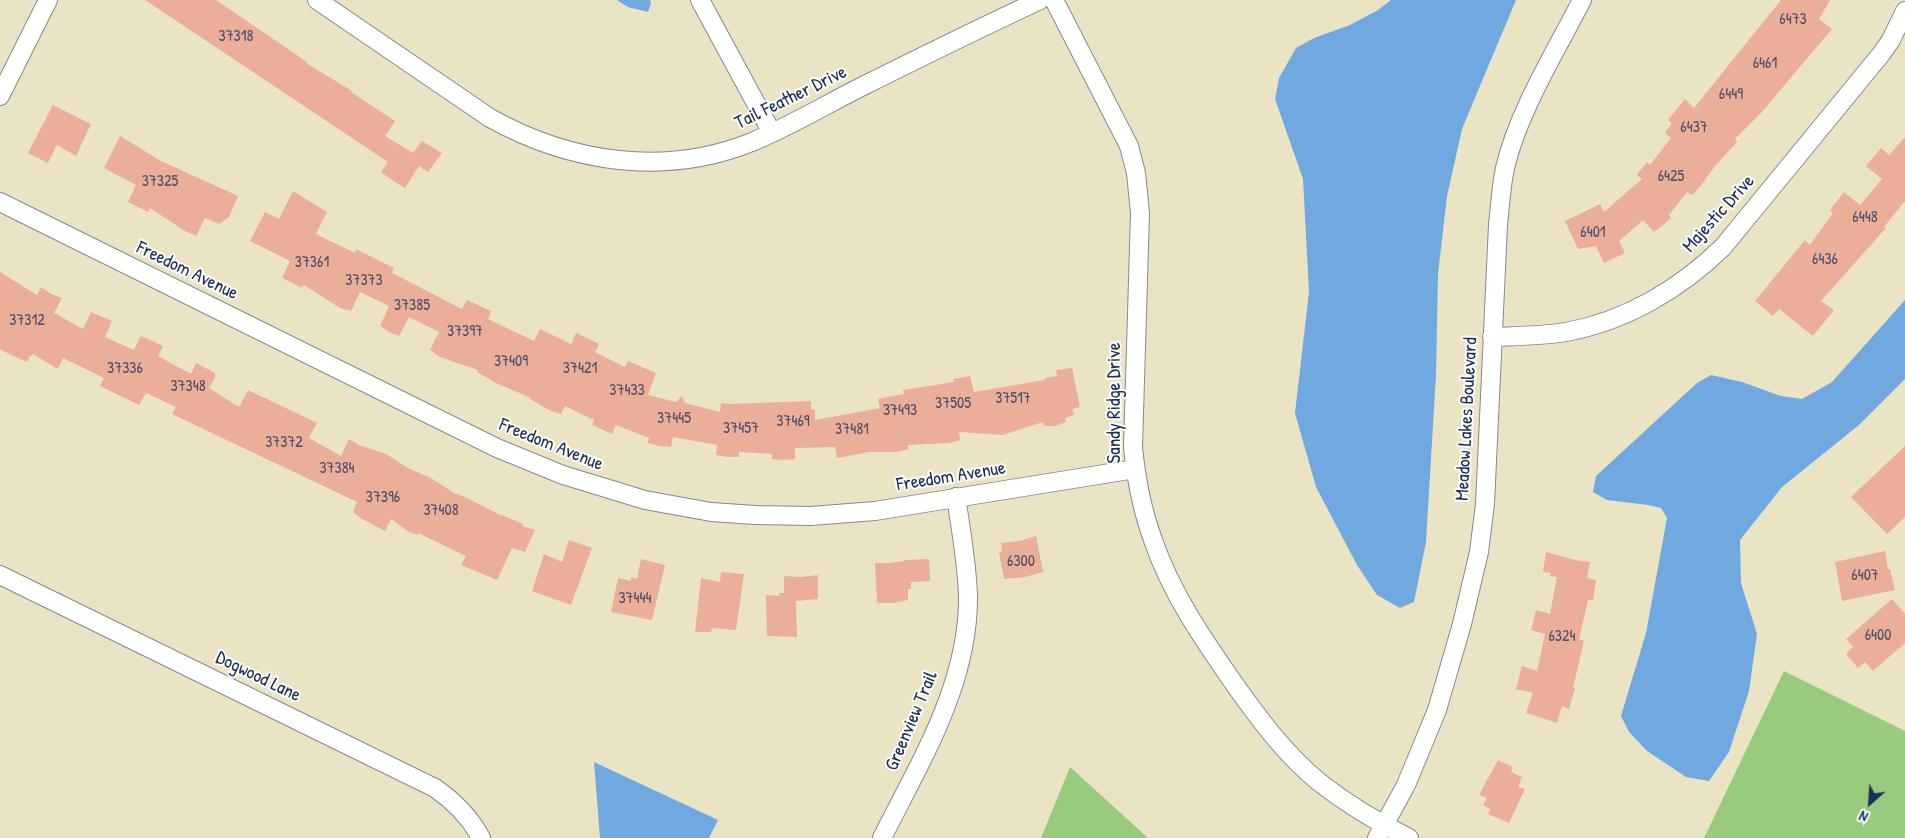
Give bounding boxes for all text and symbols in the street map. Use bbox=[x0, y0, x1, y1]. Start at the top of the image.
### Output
house number: 6473 bbox=[1779, 10, 1807, 30]
house number: 37318 bbox=[219, 27, 253, 47]
house number: 6461 bbox=[1753, 54, 1777, 74]
street label: Tail Feather Drive bbox=[731, 61, 851, 135]
house number: 6449 bbox=[1719, 85, 1743, 105]
house number: 6437 bbox=[1680, 118, 1708, 138]
house number: 6425 bbox=[1658, 167, 1684, 187]
street label: Majestic Drive bbox=[1678, 171, 1760, 257]
house number: 37325 bbox=[142, 172, 178, 192]
house number: 6448 bbox=[1852, 208, 1878, 228]
house number: 6401 bbox=[1580, 223, 1606, 243]
street label: Freedom Avenue bbox=[133, 237, 241, 305]
house number: 6436 bbox=[1812, 250, 1838, 270]
house number: 37361 bbox=[295, 253, 329, 273]
house number: 37373 bbox=[345, 271, 383, 291]
house number: 37385 bbox=[394, 296, 430, 316]
house number: 37312 bbox=[9, 311, 45, 331]
house number: 37397 bbox=[447, 322, 483, 342]
street label: Meadow Lakes Boulevard bbox=[1451, 337, 1483, 501]
street label: Sandy Ridge Drive bbox=[1104, 342, 1126, 464]
house number: 37409 bbox=[494, 352, 528, 372]
house number: 37336 bbox=[107, 359, 143, 379]
house number: 37421 bbox=[563, 359, 597, 379]
house number: 37348 bbox=[170, 377, 206, 397]
house number: 37433 bbox=[609, 381, 645, 401]
house number: 37517 bbox=[995, 389, 1031, 409]
house number: 37505 bbox=[935, 394, 971, 414]
house number: 37493 bbox=[883, 401, 917, 421]
house number: 37445 bbox=[657, 409, 691, 429]
house number: 37469 bbox=[776, 412, 810, 432]
street label: Freedom Avenue bbox=[496, 414, 606, 476]
house number: 37457 bbox=[723, 419, 759, 439]
house number: 37481 bbox=[835, 420, 869, 440]
house number: 37372 bbox=[265, 433, 303, 453]
street label: Freedom Avenue bbox=[895, 457, 1007, 497]
house number: 37384 bbox=[319, 459, 355, 479]
house number: 37396 bbox=[366, 488, 400, 508]
house number: 37408 bbox=[423, 501, 459, 521]
house number: 6300 bbox=[1007, 552, 1035, 572]
house number: 6407 bbox=[1851, 566, 1879, 586]
house number: 37444 bbox=[618, 589, 652, 609]
house number: 6400 bbox=[1865, 626, 1891, 646]
house number: 6324 bbox=[1548, 627, 1576, 647]
street label: Dogwood Lane bbox=[212, 647, 304, 707]
street label: Greenview Trail bbox=[881, 668, 943, 774]
north arrow bbox=[1845, 778, 1895, 828]
text: N bbox=[1856, 807, 1871, 827]

